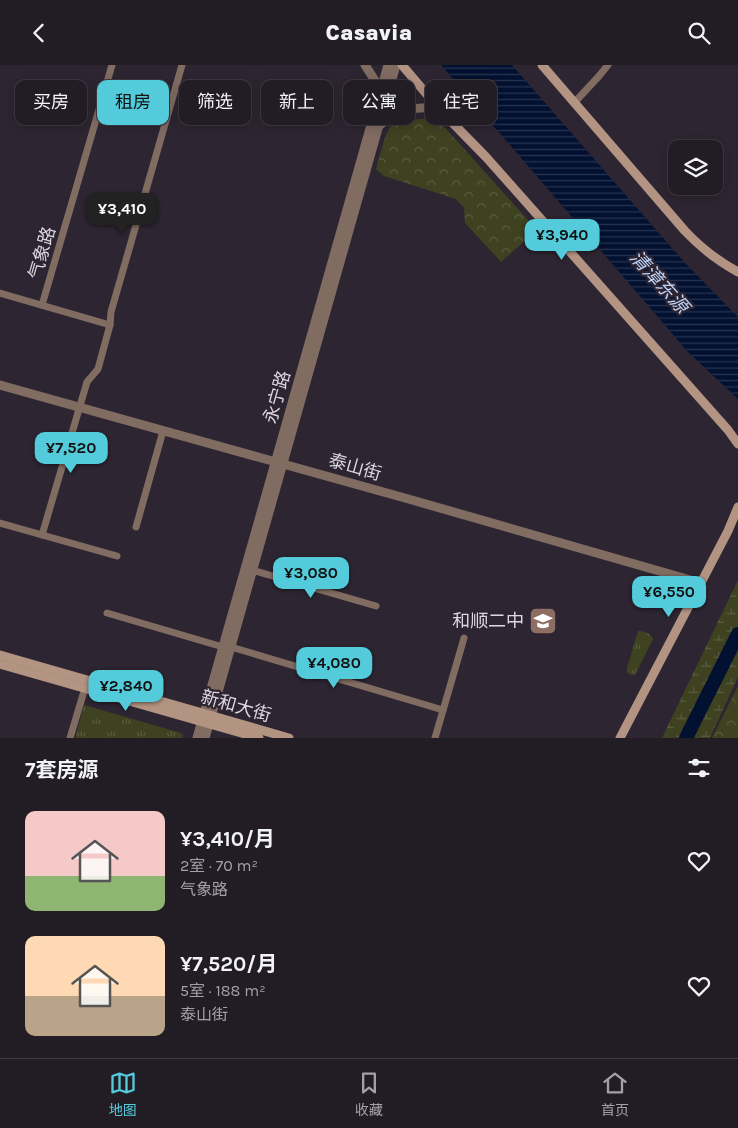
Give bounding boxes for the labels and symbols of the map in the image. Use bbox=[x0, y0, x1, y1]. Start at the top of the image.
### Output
pin: ¥3,410 bbox=[81, 193, 163, 235]
pin: ¥3,940 bbox=[521, 219, 603, 261]
street label: 气象路 bbox=[24, 224, 60, 282]
water label: 清漳东源 bbox=[625, 246, 695, 320]
street label: 永宁路 bbox=[259, 368, 295, 426]
pin: ¥7,520 bbox=[30, 431, 112, 474]
street label: 泰山街 bbox=[326, 449, 384, 485]
pin: ¥3,080 bbox=[270, 557, 352, 599]
pin: ¥6,550 bbox=[628, 575, 710, 618]
school or university icon: 和顺二中 bbox=[528, 606, 558, 636]
place label: 和顺二中 bbox=[452, 610, 524, 632]
pin: ¥4,080 bbox=[293, 647, 375, 689]
pin: ¥2,840 bbox=[85, 669, 167, 712]
street label: 新和大街 bbox=[198, 686, 274, 726]

